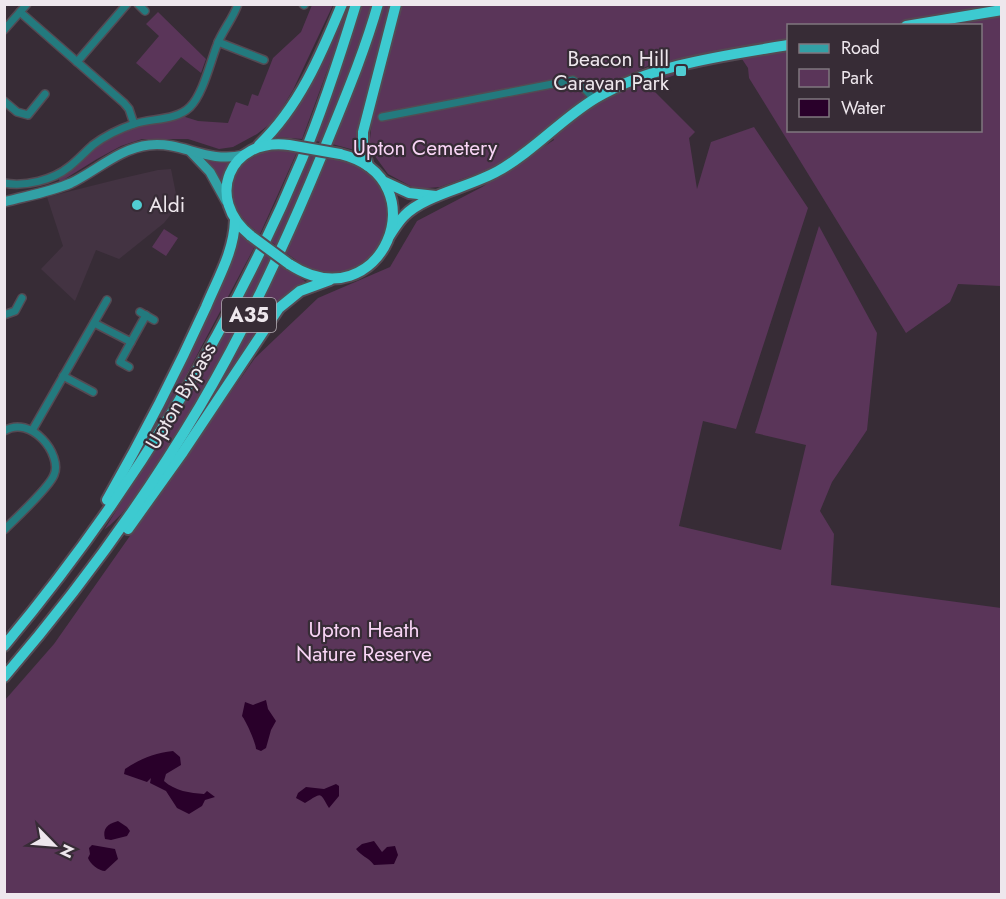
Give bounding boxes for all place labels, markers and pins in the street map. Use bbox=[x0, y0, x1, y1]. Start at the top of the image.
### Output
place label: Beacon Hill Caravan Park bbox=[553, 44, 670, 98]
marker: Beacon Hill Caravan Park bbox=[674, 64, 688, 78]
place label: Aldi bbox=[149, 190, 185, 220]
marker: Aldi bbox=[130, 198, 144, 212]

